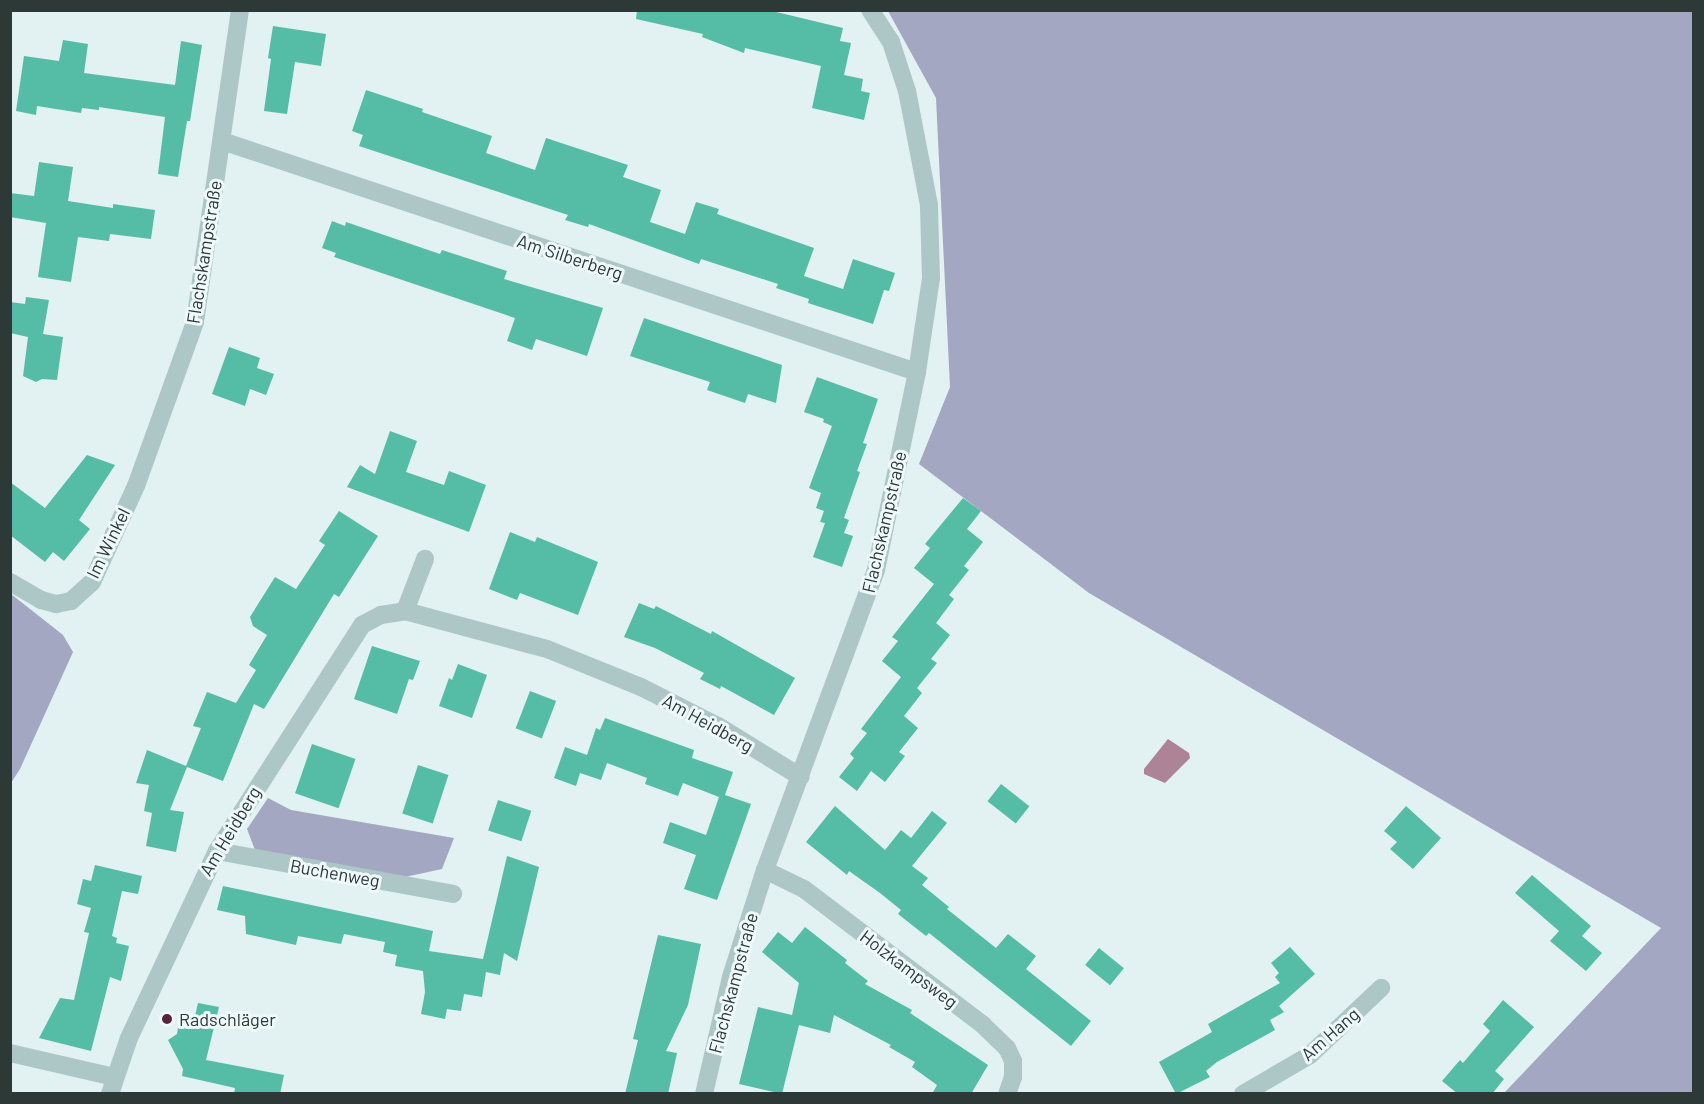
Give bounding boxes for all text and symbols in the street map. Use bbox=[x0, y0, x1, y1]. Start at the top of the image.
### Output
street label: Flachskampstraße bbox=[182, 179, 226, 325]
street label: Am Silberberg bbox=[514, 230, 626, 284]
street label: Flachskampstraße bbox=[857, 449, 911, 595]
street label: Im Winkel bbox=[82, 504, 134, 582]
street label: Am Heidberg bbox=[659, 689, 757, 757]
street label: Am Heidberg bbox=[195, 782, 265, 880]
street label: Buchenweg bbox=[288, 854, 382, 892]
street label: Flachskampstraße bbox=[704, 910, 762, 1056]
street label: Holzkampsweg bbox=[856, 925, 962, 1013]
street label: Am Hang bbox=[1297, 1003, 1363, 1065]
place label: Radschläger bbox=[179, 1008, 276, 1030]
marker: Radschläger bbox=[160, 1012, 174, 1026]

